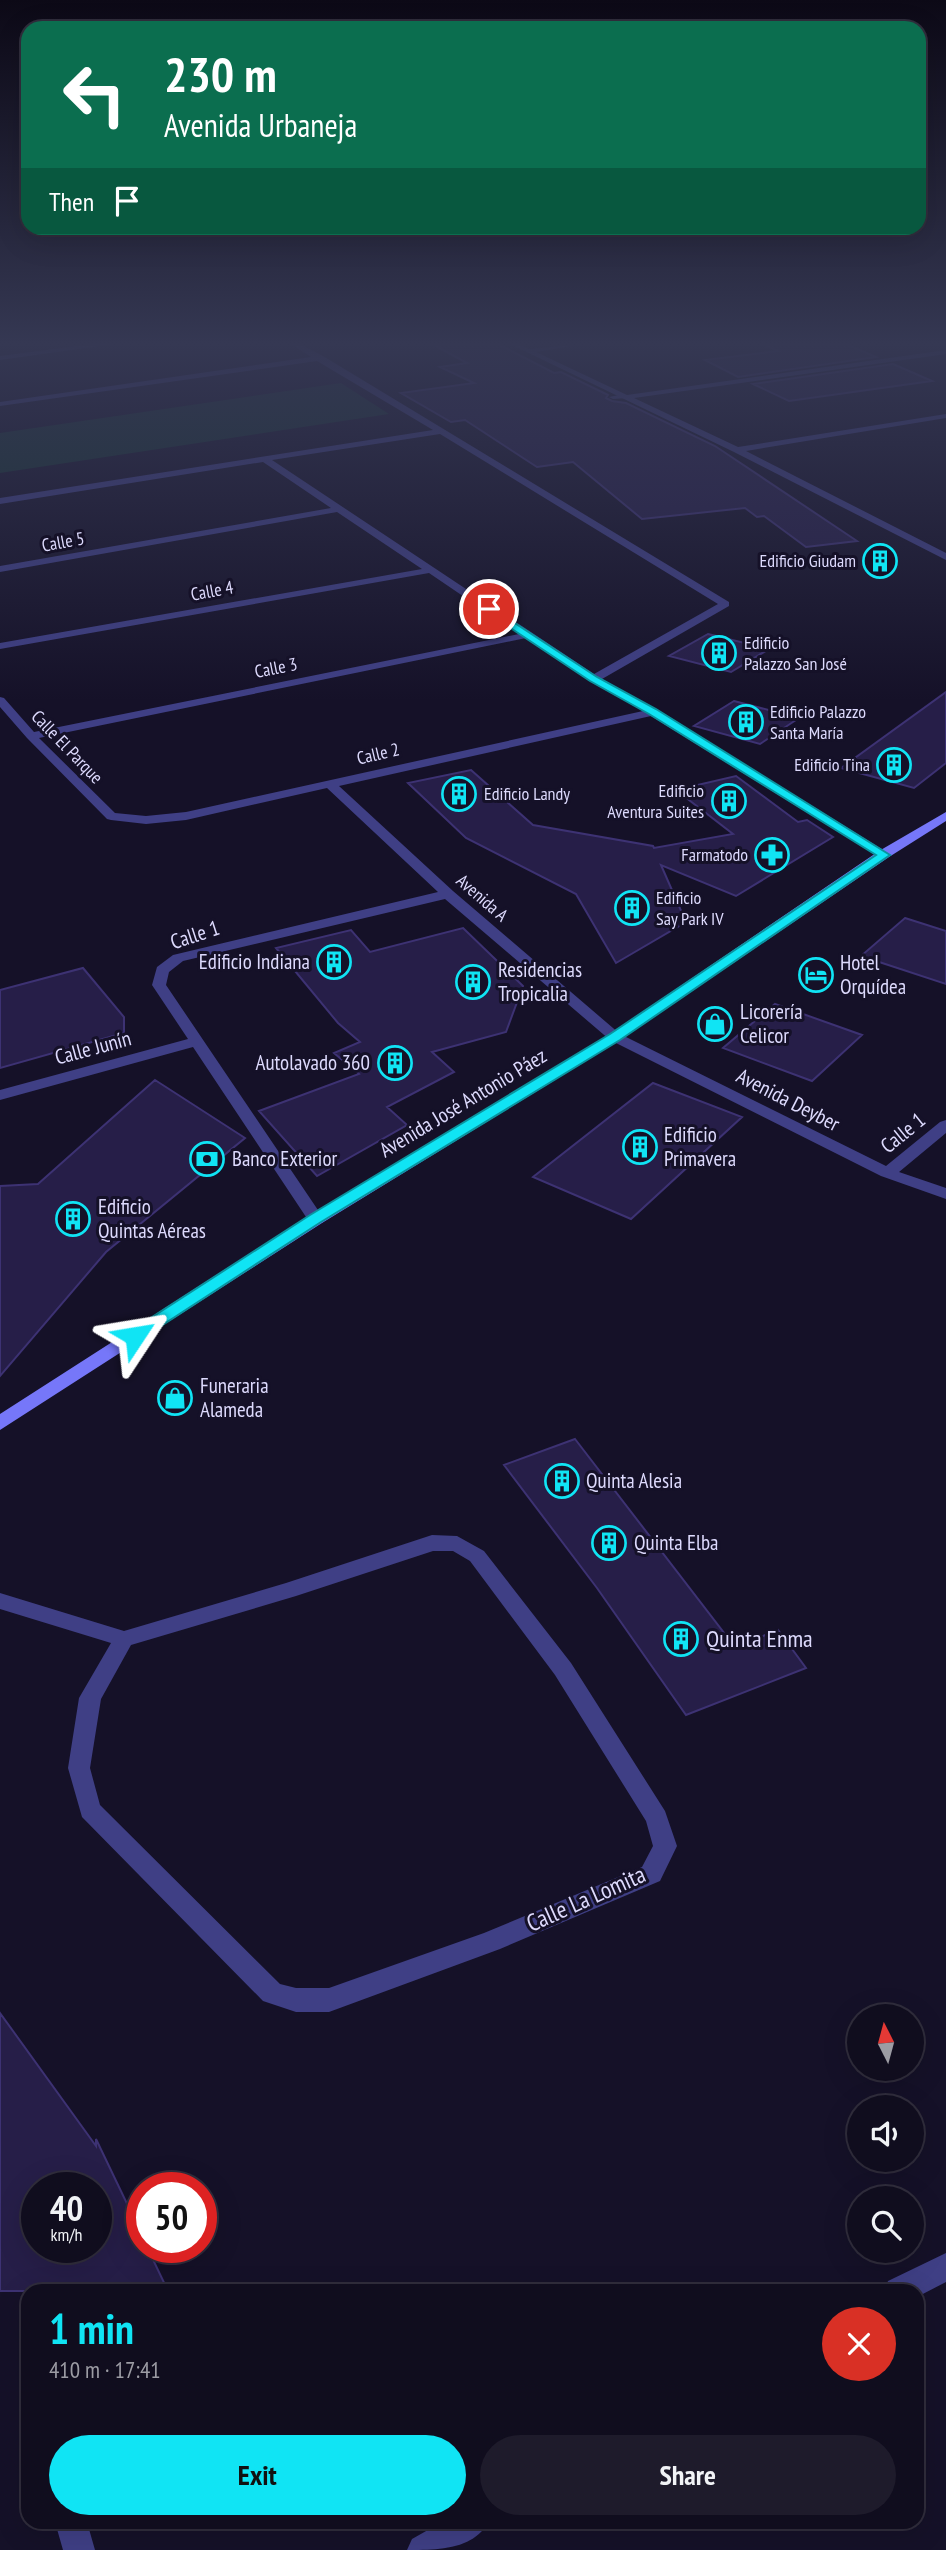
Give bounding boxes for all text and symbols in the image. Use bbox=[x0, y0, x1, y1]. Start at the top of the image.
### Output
text: 230 m bbox=[164, 42, 277, 106]
icon: left bbox=[49, 49, 140, 140]
text: Avenida Urbaneja bbox=[164, 104, 357, 146]
icon: arrive bbox=[108, 182, 146, 220]
text: Then bbox=[49, 185, 94, 218]
street label: Calle 5 bbox=[40, 526, 86, 557]
building icon: Edificio Giudam bbox=[861, 542, 899, 580]
place label: Edificio Giudam bbox=[760, 549, 856, 572]
street label: Calle 4 bbox=[189, 575, 235, 606]
pin bbox=[459, 579, 519, 639]
icon: arrive bbox=[470, 590, 508, 628]
place label: Edificio Palazzo San José bbox=[744, 631, 847, 675]
building icon: Edificio Palazzo San José bbox=[700, 634, 738, 672]
street label: Calle 3 bbox=[253, 652, 299, 683]
place label: Edificio Palazzo Santa María bbox=[770, 700, 866, 744]
building icon: Edificio Palazzo Santa María bbox=[727, 703, 765, 741]
street label: Calle El Parque bbox=[27, 705, 108, 788]
street label: Calle 2 bbox=[354, 737, 401, 770]
building icon: Edificio Tina bbox=[875, 746, 913, 784]
place label: Edificio Tina bbox=[794, 753, 870, 776]
building icon: Edificio Landy bbox=[440, 775, 478, 813]
place label: Edificio Aventura Suites bbox=[607, 779, 704, 823]
place label: Edificio Landy bbox=[484, 782, 570, 805]
building icon: Edificio Aventura Suites bbox=[710, 782, 748, 820]
pharmacy icon: Farmatodo bbox=[753, 836, 791, 874]
place label: Farmatodo bbox=[681, 843, 748, 866]
street label: Avenida A bbox=[452, 869, 513, 927]
place label: Edificio Say Park IV bbox=[656, 886, 724, 930]
building icon: Edificio Say Park IV bbox=[613, 889, 651, 927]
street label: Calle 1 bbox=[167, 914, 223, 955]
building icon: Edificio Indiana bbox=[315, 943, 353, 981]
place label: Edificio Indiana bbox=[199, 948, 310, 975]
place label: Hotel Orquídea bbox=[840, 949, 906, 1000]
place label: Residencias Tropicalia bbox=[498, 956, 582, 1007]
hotel icon: Hotel Orquídea bbox=[797, 956, 835, 994]
building icon: Residencias Tropicalia bbox=[454, 963, 492, 1001]
place label: Licorería Celicor bbox=[740, 998, 803, 1049]
shop icon: Licorería Celicor bbox=[696, 1005, 734, 1043]
street label: Calle Junín bbox=[52, 1024, 134, 1071]
street label: Avenida José Antonio Páez bbox=[374, 1042, 551, 1163]
building icon: Autolavado 360 bbox=[376, 1044, 414, 1082]
place label: Autolavado 360 bbox=[255, 1049, 370, 1076]
street label: Avenida Deyber bbox=[732, 1062, 845, 1137]
street label: Calle 1 bbox=[875, 1106, 931, 1159]
place label: Edificio Primavera bbox=[664, 1121, 736, 1172]
building icon: Edificio Primavera bbox=[621, 1128, 659, 1166]
bank icon: Banco Exterior bbox=[188, 1140, 226, 1178]
place label: Banco Exterior bbox=[232, 1145, 337, 1172]
place label: Edificio Quintas Aéreas bbox=[98, 1193, 206, 1244]
building icon: Edificio Quintas Aéreas bbox=[54, 1200, 92, 1238]
position arrow bbox=[98, 1299, 172, 1373]
place label: Funeraria Alameda bbox=[200, 1372, 269, 1423]
shop icon: Funeraria Alameda bbox=[156, 1379, 194, 1417]
building icon: Quinta Alesia bbox=[543, 1462, 581, 1500]
place label: Quinta Alesia bbox=[586, 1467, 682, 1494]
building icon: Quinta Elba bbox=[590, 1524, 628, 1562]
place label: Quinta Elba bbox=[634, 1529, 718, 1556]
building icon: Quinta Enma bbox=[662, 1620, 700, 1658]
place label: Quinta Enma bbox=[706, 1623, 813, 1654]
street label: Calle La Lomita bbox=[521, 1859, 650, 1939]
north arrow bbox=[847, 2004, 924, 2081]
map controls bbox=[847, 2004, 924, 2263]
button: sound bbox=[847, 2095, 924, 2172]
speed limit sign: 50 bbox=[126, 2172, 217, 2263]
text: 40 bbox=[50, 2185, 83, 2231]
button: search bbox=[847, 2186, 924, 2263]
text: km/h bbox=[51, 2223, 82, 2246]
text: 1 min bbox=[49, 2301, 134, 2356]
button: close bbox=[822, 2307, 896, 2381]
text: 410 m · 17:41 bbox=[49, 2355, 161, 2384]
button: Exit bbox=[49, 2435, 466, 2515]
button: Share bbox=[480, 2435, 896, 2515]

